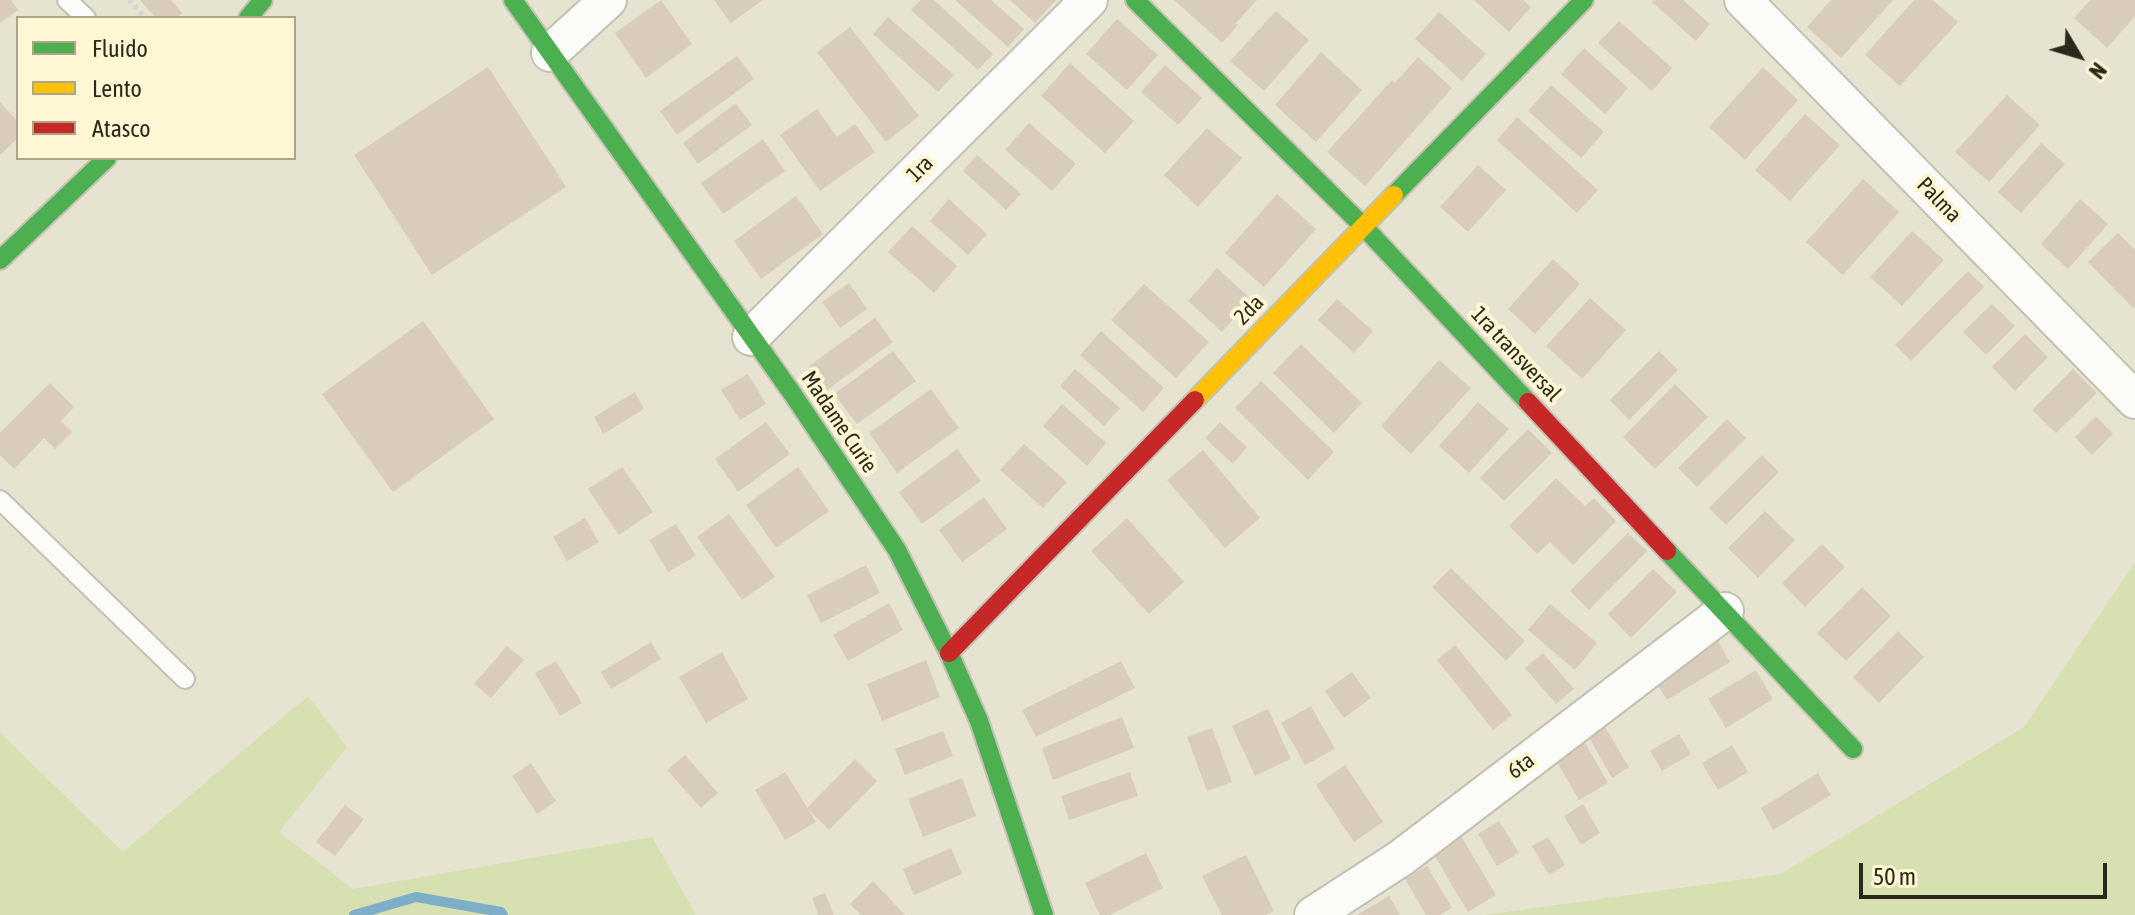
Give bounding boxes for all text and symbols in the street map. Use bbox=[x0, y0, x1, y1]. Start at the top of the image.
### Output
legend bbox=[16, 16, 296, 160]
north arrow bbox=[2039, 16, 2119, 96]
text: Fluido bbox=[92, 35, 148, 62]
text: N bbox=[2084, 58, 2112, 84]
text: Lento bbox=[92, 75, 142, 102]
text: Atasco bbox=[92, 115, 150, 142]
street label: 1ra bbox=[901, 150, 939, 188]
street label: Palma bbox=[1911, 172, 1967, 228]
street label: 2da bbox=[1229, 290, 1269, 330]
street label: 1ra transversal bbox=[1465, 301, 1567, 407]
street label: Madame Curie bbox=[795, 366, 883, 478]
street label: 6ta bbox=[1502, 747, 1540, 785]
scale bar bbox=[1863, 847, 2111, 897]
text: 50 m bbox=[1873, 863, 1916, 890]

